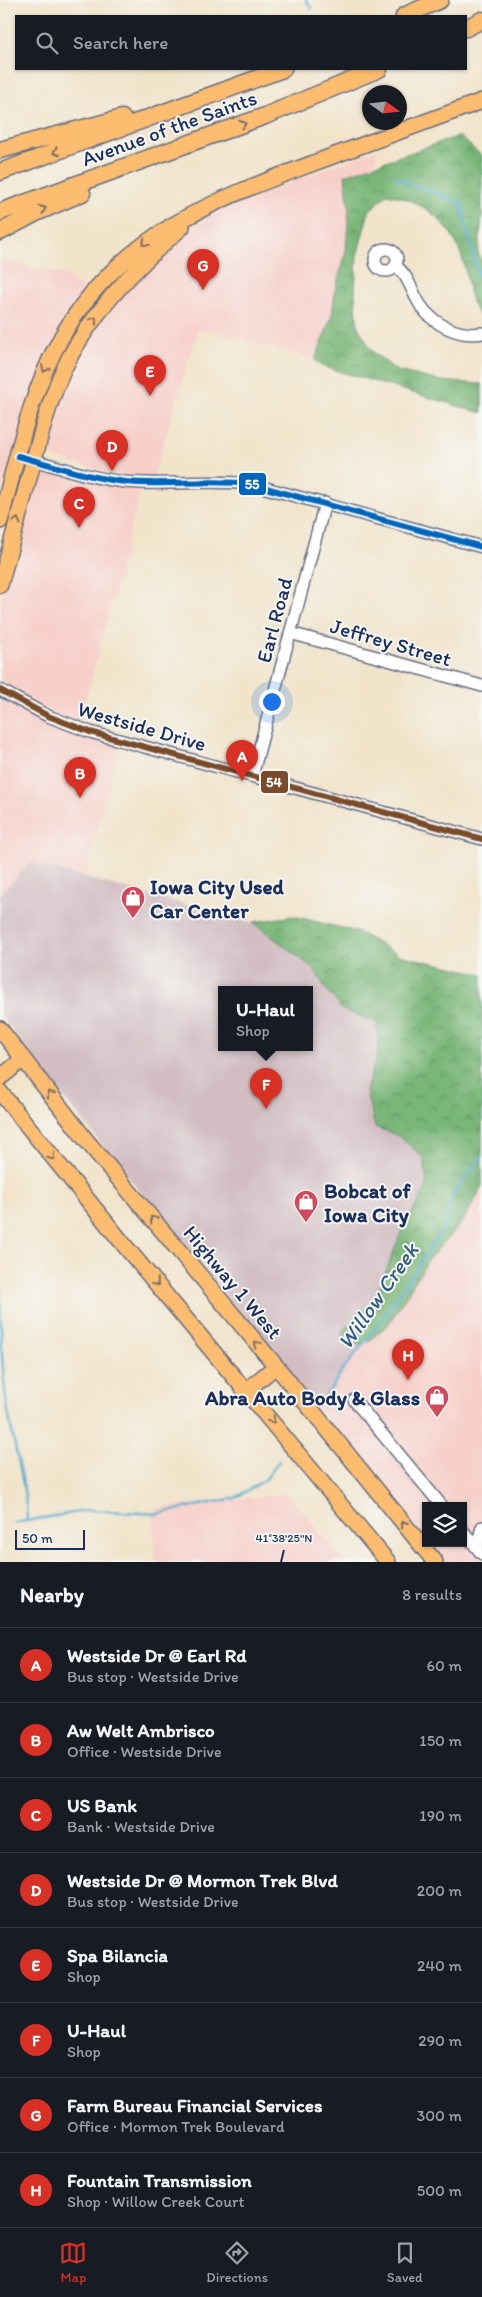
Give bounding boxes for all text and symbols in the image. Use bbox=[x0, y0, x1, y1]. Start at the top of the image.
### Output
search box bbox=[15, 15, 467, 70]
icon: search bbox=[33, 29, 61, 57]
text: Search here bbox=[73, 31, 168, 54]
street label: Avenue of the Saints bbox=[78, 85, 260, 171]
north arrow bbox=[362, 85, 407, 130]
one-way arrow bbox=[239, 120, 247, 130]
one-way arrow bbox=[53, 146, 61, 156]
one-way arrow bbox=[38, 205, 47, 216]
one-way arrow bbox=[142, 238, 151, 246]
pin: G bbox=[187, 249, 219, 290]
one-way arrow bbox=[88, 317, 96, 326]
pin: E bbox=[134, 355, 166, 396]
one-way arrow bbox=[41, 364, 52, 373]
pin: D bbox=[96, 430, 128, 471]
line badge: 55 bbox=[238, 472, 267, 496]
text: 55 bbox=[245, 476, 260, 493]
pin: C bbox=[63, 487, 95, 528]
one-way arrow bbox=[12, 517, 22, 525]
street label: Earl Road bbox=[251, 574, 298, 665]
street label: Jeffrey Street bbox=[328, 613, 454, 671]
your location bbox=[259, 689, 285, 715]
street label: Westside Drive bbox=[75, 696, 209, 756]
pin: A bbox=[226, 740, 258, 781]
pin: B bbox=[64, 757, 96, 798]
line badge: 54 bbox=[260, 770, 289, 794]
text: 54 bbox=[266, 774, 282, 791]
place label: Iowa City Used Car Center bbox=[150, 874, 284, 923]
shop icon: Iowa City Used Car Center bbox=[120, 885, 146, 919]
popup bbox=[218, 986, 313, 1051]
text: U-Haul bbox=[236, 998, 295, 1021]
text: Shop bbox=[236, 1021, 270, 1040]
pin: F bbox=[250, 1068, 282, 1109]
one-way arrow bbox=[46, 1090, 55, 1099]
one-way arrow bbox=[47, 1151, 55, 1160]
place label: Bobcat of Iowa City bbox=[324, 1178, 411, 1228]
shop icon: Bobcat of Iowa City bbox=[293, 1189, 319, 1223]
one-way arrow bbox=[150, 1216, 159, 1225]
street label: Highway 1 West bbox=[178, 1220, 288, 1344]
water label: Willow Creek bbox=[332, 1236, 425, 1354]
one-way arrow bbox=[150, 1277, 159, 1286]
pin: H bbox=[392, 1339, 424, 1380]
one-way arrow bbox=[255, 1341, 263, 1350]
shop icon: Abra Auto Body & Glass bbox=[424, 1384, 450, 1418]
place label: Abra Auto Body & Glass bbox=[204, 1385, 420, 1411]
one-way arrow bbox=[266, 1414, 274, 1423]
map controls bbox=[422, 1502, 467, 1547]
button: layers bbox=[422, 1502, 467, 1547]
one-way arrow bbox=[401, 1521, 409, 1530]
scale bar bbox=[15, 1527, 85, 1550]
text: 50 m bbox=[22, 1530, 53, 1547]
text: 41°38'25"N bbox=[256, 1531, 312, 1545]
text: Nearby bbox=[20, 1582, 84, 1607]
text: 8 results bbox=[402, 1585, 462, 1604]
text: Westside Dr @ Earl Rd bbox=[67, 1644, 246, 1667]
text: A bbox=[31, 1656, 41, 1675]
text: 60 m bbox=[427, 1656, 462, 1675]
text: Bus stop · Westside Drive bbox=[67, 1667, 239, 1686]
text: Aw Welt Ambrisco bbox=[67, 1719, 215, 1742]
text: B bbox=[31, 1731, 41, 1750]
text: 150 m bbox=[419, 1731, 462, 1750]
text: Office · Westside Drive bbox=[67, 1742, 222, 1761]
text: US Bank bbox=[67, 1794, 137, 1817]
text: C bbox=[31, 1806, 41, 1825]
text: 190 m bbox=[419, 1806, 462, 1825]
text: Bank · Westside Drive bbox=[67, 1817, 215, 1836]
text: Westside Dr @ Mormon Trek Blvd bbox=[67, 1869, 338, 1892]
text: D bbox=[31, 1881, 41, 1900]
text: 200 m bbox=[417, 1881, 462, 1900]
text: Bus stop · Westside Drive bbox=[67, 1892, 239, 1911]
text: Spa Bilancia bbox=[67, 1944, 168, 1967]
text: E bbox=[32, 1956, 40, 1975]
text: 240 m bbox=[417, 1956, 462, 1975]
text: Shop bbox=[67, 1967, 101, 1986]
text: U-Haul bbox=[67, 2019, 126, 2042]
text: F bbox=[32, 2031, 40, 2050]
text: 290 m bbox=[418, 2031, 462, 2050]
text: Shop bbox=[67, 2042, 101, 2061]
text: Farm Bureau Financial Services bbox=[67, 2094, 322, 2117]
text: G bbox=[30, 2106, 42, 2125]
text: 300 m bbox=[417, 2106, 462, 2125]
text: Office · Mormon Trek Boulevard bbox=[67, 2117, 285, 2136]
text: Fountain Transmission bbox=[67, 2169, 252, 2192]
text: H bbox=[30, 2181, 42, 2200]
text: 500 m bbox=[417, 2181, 462, 2200]
text: Shop · Willow Creek Court bbox=[67, 2192, 244, 2211]
tab: Map bbox=[59, 2239, 87, 2286]
tab: Directions bbox=[206, 2239, 268, 2286]
tab: Saved bbox=[387, 2239, 423, 2286]

